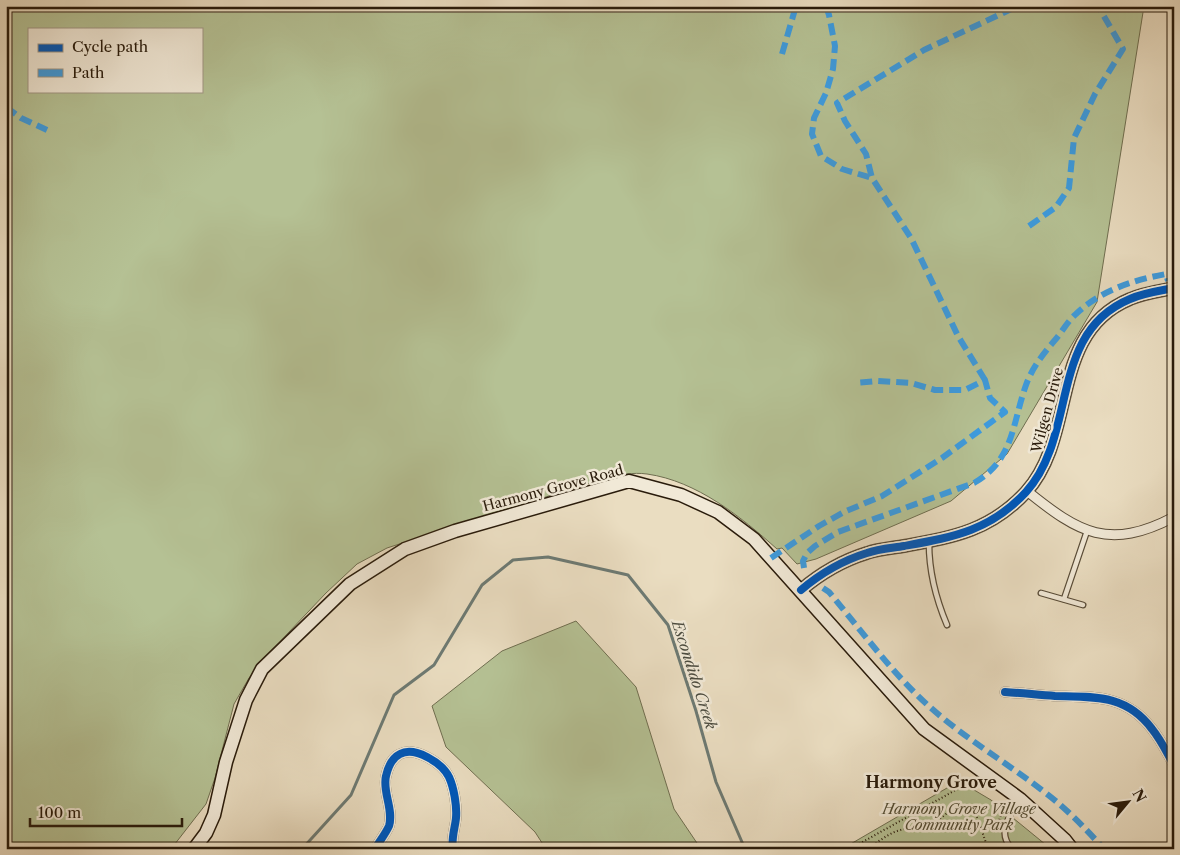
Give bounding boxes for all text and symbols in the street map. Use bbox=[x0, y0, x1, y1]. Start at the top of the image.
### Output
legend bbox=[28, 28, 202, 92]
text: Cycle path bbox=[72, 37, 149, 56]
text: Path bbox=[72, 63, 105, 82]
street label: Wilgen Drive bbox=[1027, 365, 1067, 456]
street label: Harmony Grove Road bbox=[481, 460, 626, 515]
water label: Escondido Creek bbox=[668, 617, 721, 732]
district label: Harmony Grove bbox=[865, 772, 997, 792]
north arrow bbox=[1102, 778, 1152, 828]
text: N bbox=[1129, 786, 1150, 805]
scale bar bbox=[30, 795, 182, 827]
park label: Harmony Grove Village Community Park bbox=[881, 800, 1037, 834]
text: 100 m bbox=[38, 803, 81, 822]

